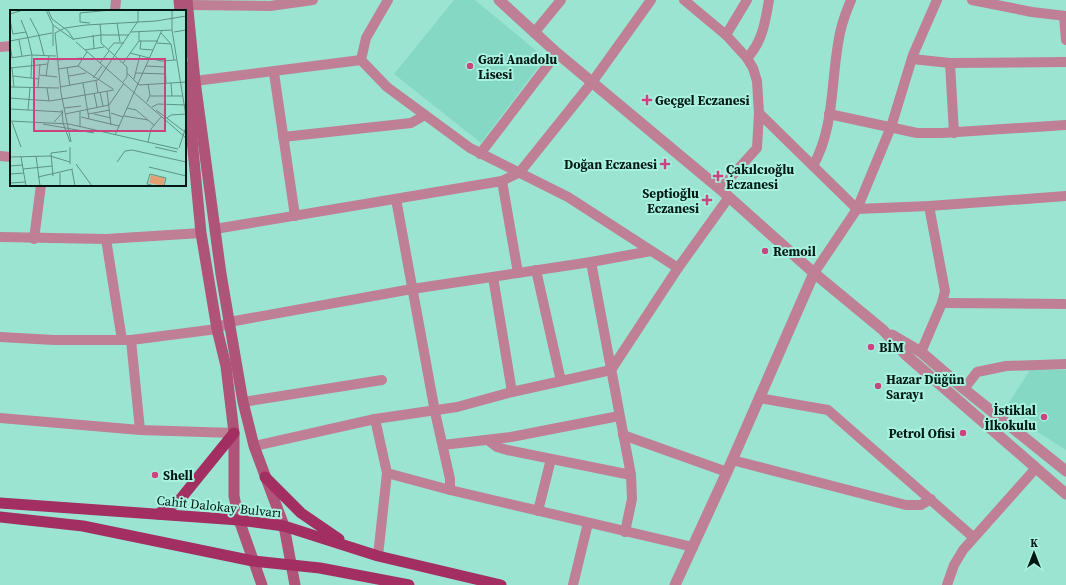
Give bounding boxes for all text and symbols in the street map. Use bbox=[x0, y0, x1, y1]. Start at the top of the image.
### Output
inset map bbox=[10, 10, 186, 186]
place label: Gazi Anadolu Lisesi bbox=[478, 51, 557, 83]
marker: Gazi Anadolu Lisesi bbox=[465, 61, 475, 71]
place label: Geçgel Eczanesi bbox=[655, 92, 750, 109]
marker: Geçgel Eczanesi bbox=[642, 95, 652, 105]
place label: Doğan Eczanesi bbox=[564, 156, 657, 173]
marker: Doğan Eczanesi bbox=[660, 159, 670, 169]
place label: Çakılcıoğlu Eczanesi bbox=[726, 161, 794, 193]
marker: Çakılcıoğlu Eczanesi bbox=[713, 171, 723, 181]
place label: Septioğlu Eczanesi bbox=[642, 185, 699, 217]
marker: Septioğlu Eczanesi bbox=[702, 195, 712, 205]
place label: Remoil bbox=[773, 243, 816, 260]
marker: Remoil bbox=[760, 246, 770, 256]
place label: BİM bbox=[879, 339, 904, 356]
marker: BİM bbox=[866, 342, 876, 352]
place label: Hazar Düğün Sarayı bbox=[886, 371, 964, 403]
marker: Hazar Düğün Sarayı bbox=[873, 381, 883, 391]
place label: İstiklal İlkokulu bbox=[984, 402, 1036, 434]
marker: İstiklal İlkokulu bbox=[1039, 412, 1049, 422]
place label: Petrol Ofisi bbox=[889, 425, 955, 442]
marker: Petrol Ofisi bbox=[958, 428, 968, 438]
place label: Shell bbox=[163, 467, 193, 484]
marker: Shell bbox=[150, 470, 160, 480]
street label: Cahit Dalokay Bulvarı bbox=[156, 491, 282, 522]
north arrow bbox=[1014, 533, 1054, 573]
text: K bbox=[1030, 536, 1038, 551]

